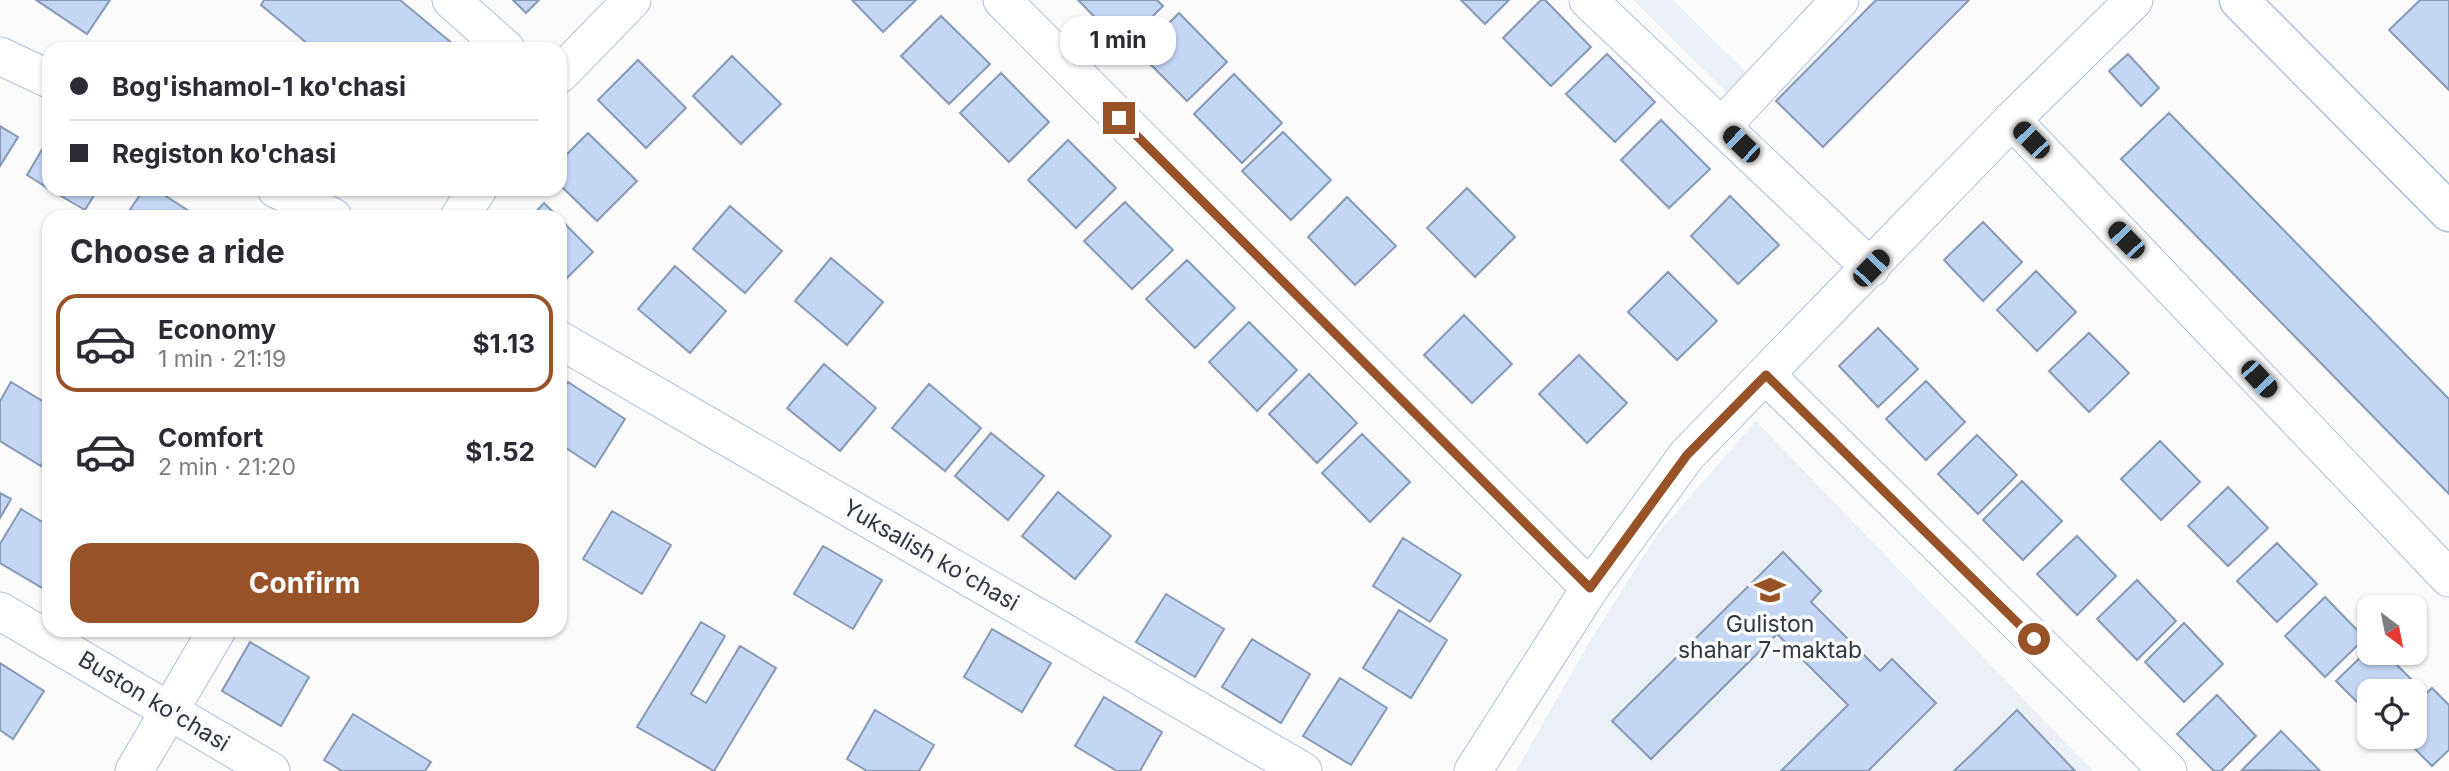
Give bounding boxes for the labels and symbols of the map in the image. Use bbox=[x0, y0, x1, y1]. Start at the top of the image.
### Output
callout: 1 min bbox=[1061, 17, 1177, 66]
route end bbox=[1103, 102, 1135, 134]
car bbox=[2009, 118, 2054, 162]
car bbox=[1719, 122, 1764, 166]
car bbox=[2104, 218, 2149, 262]
car bbox=[1849, 246, 1894, 290]
car bbox=[2237, 356, 2282, 402]
street label: Yuksalish ko'chasi bbox=[838, 493, 1024, 617]
school or university icon: Guliston shahar 7-maktab bbox=[1753, 573, 1787, 607]
north arrow bbox=[2357, 595, 2427, 665]
place label: Guliston shahar 7-maktab bbox=[1678, 610, 1862, 664]
route start bbox=[2018, 623, 2050, 655]
street label: Buston ko'chasi bbox=[73, 645, 235, 757]

